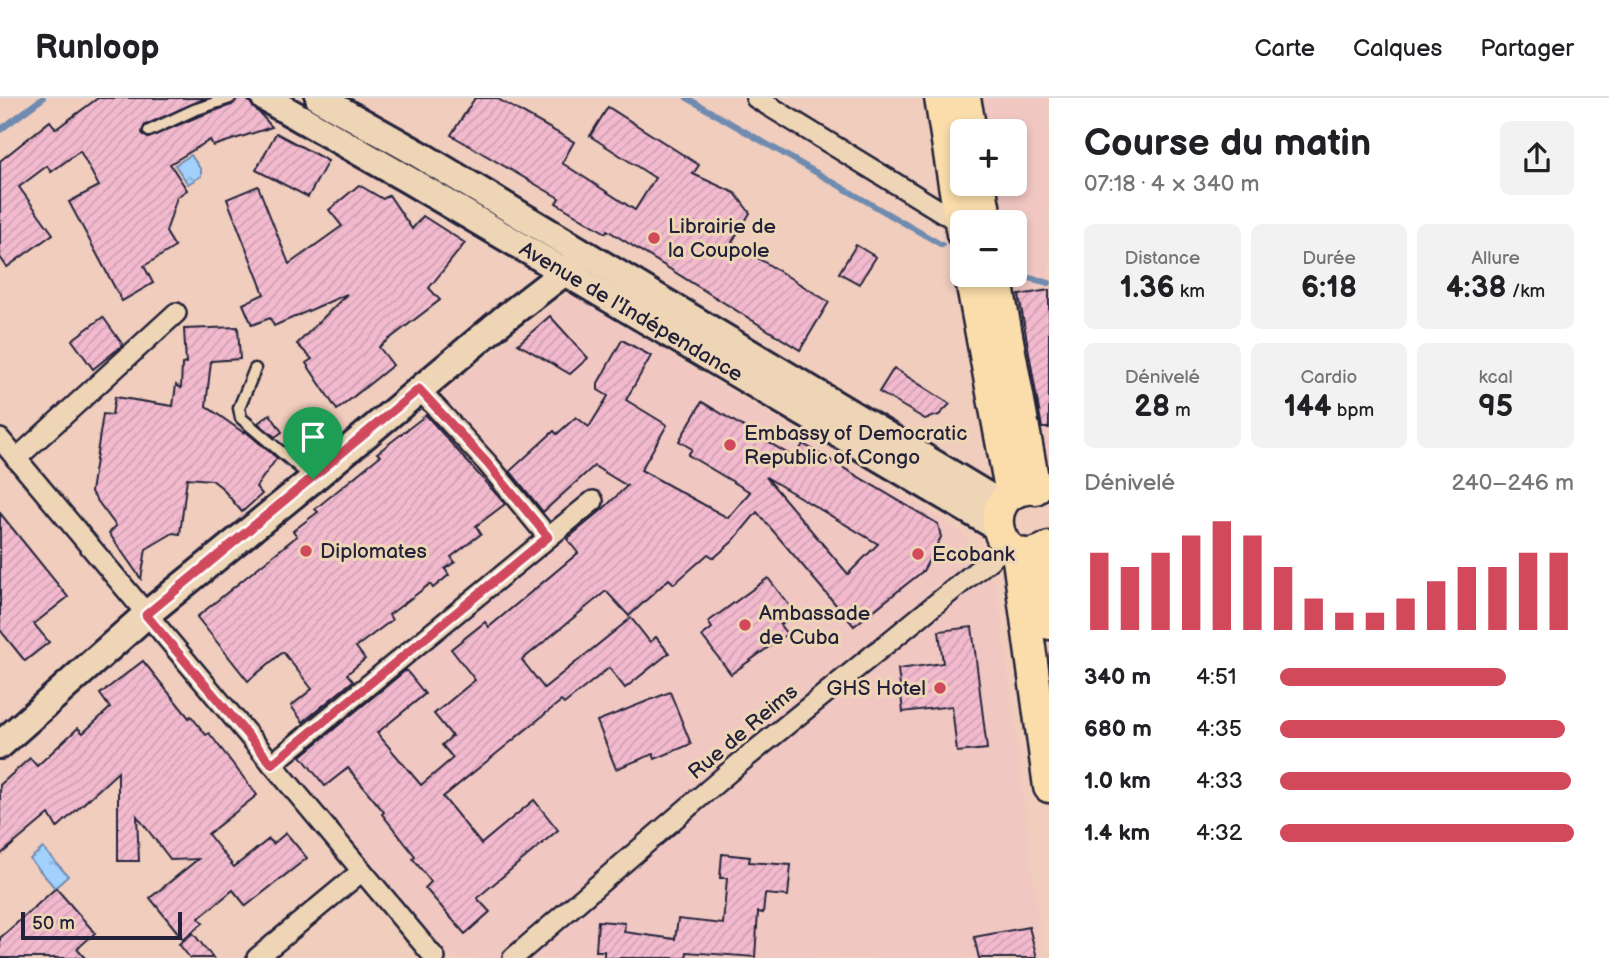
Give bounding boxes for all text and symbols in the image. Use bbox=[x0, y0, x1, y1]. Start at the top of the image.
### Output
text: Runloop bbox=[35, 28, 159, 68]
text: Carte bbox=[1255, 34, 1315, 63]
text: Calques bbox=[1353, 34, 1442, 63]
text: Partager bbox=[1480, 34, 1574, 63]
map controls bbox=[950, 119, 1027, 287]
button: + bbox=[950, 119, 1027, 196]
text: Course du matin bbox=[1084, 121, 1371, 166]
button: share bbox=[1500, 121, 1574, 195]
text: 07:18 · 4 × 340 m bbox=[1084, 170, 1259, 198]
button: − bbox=[950, 210, 1027, 287]
place label: Librairie de la Coupole bbox=[668, 214, 776, 263]
marker: Librairie de la Coupole bbox=[646, 230, 662, 246]
street label: Avenue de l'Indépendance bbox=[515, 236, 747, 387]
text: Distance bbox=[1124, 247, 1200, 270]
text: Durée bbox=[1302, 247, 1356, 270]
text: Allure bbox=[1471, 247, 1520, 270]
text: 1.36 bbox=[1120, 270, 1175, 306]
text: 6:18 bbox=[1301, 270, 1357, 306]
text: 4:38 bbox=[1446, 270, 1507, 306]
text: km bbox=[1175, 280, 1205, 303]
text: /km bbox=[1507, 280, 1545, 303]
text: Dénivelé bbox=[1125, 366, 1200, 389]
text: Cardio bbox=[1301, 366, 1357, 389]
text: kcal bbox=[1479, 366, 1513, 389]
text: 28 bbox=[1134, 389, 1170, 425]
text: 144 bbox=[1284, 389, 1332, 425]
text: 95 bbox=[1478, 389, 1513, 425]
text: m bbox=[1170, 399, 1191, 422]
text: bpm bbox=[1332, 399, 1374, 422]
pin bbox=[283, 407, 343, 479]
icon: arrive bbox=[294, 418, 332, 456]
place label: Embassy of Democratic Republic of Congo bbox=[744, 421, 967, 470]
marker: Embassy of Democratic Republic of Congo bbox=[722, 437, 738, 453]
text: Dénivelé bbox=[1084, 469, 1175, 497]
text: 240–246 m bbox=[1452, 469, 1574, 497]
place label: Diplomates bbox=[320, 539, 427, 564]
place label: Ecobank bbox=[932, 542, 1015, 567]
marker: Diplomates bbox=[298, 543, 314, 559]
marker: Ecobank bbox=[910, 546, 926, 562]
place label: Ambassade de Cuba bbox=[759, 601, 870, 650]
marker: Ambassade de Cuba bbox=[737, 617, 753, 633]
text: 340 m bbox=[1084, 663, 1151, 691]
text: 4:51 bbox=[1196, 663, 1237, 691]
place label: GHS Hotel bbox=[827, 676, 926, 701]
street label: Rue de Reims bbox=[683, 679, 803, 785]
marker: GHS Hotel bbox=[932, 680, 948, 696]
text: 680 m bbox=[1084, 715, 1152, 743]
text: 4:35 bbox=[1196, 715, 1242, 743]
text: 1.0 km bbox=[1084, 767, 1151, 795]
text: 4:33 bbox=[1196, 767, 1243, 795]
text: 1.4 km bbox=[1084, 819, 1150, 847]
text: 4:32 bbox=[1196, 819, 1242, 847]
scale bar bbox=[21, 909, 182, 941]
text: 50 m bbox=[32, 912, 75, 935]

